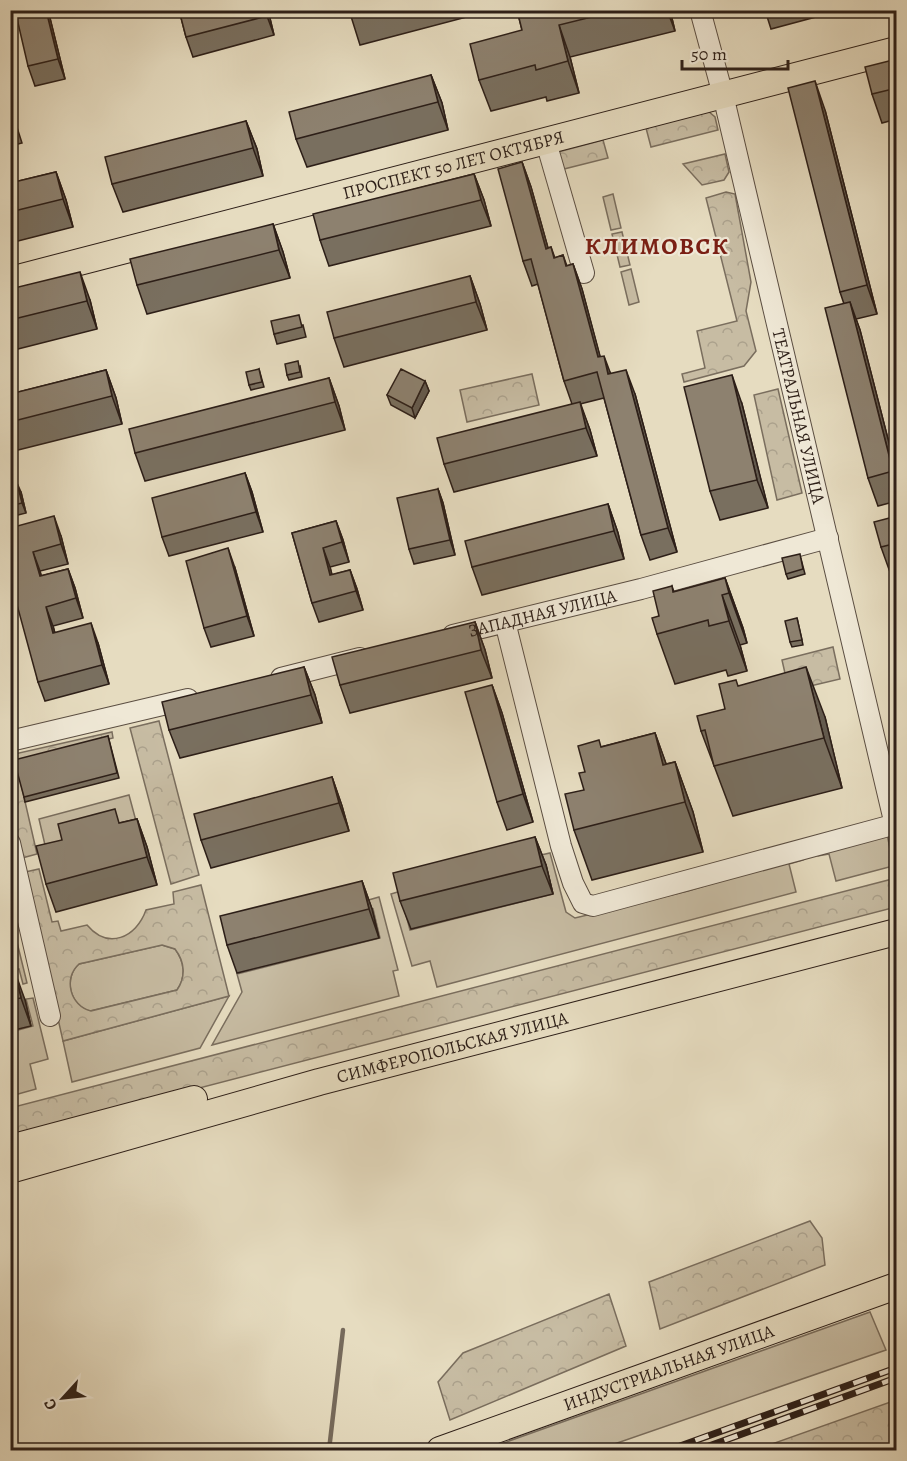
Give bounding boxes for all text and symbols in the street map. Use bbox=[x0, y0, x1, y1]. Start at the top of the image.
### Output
scale bar bbox=[682, 33, 788, 71]
text: 50 m bbox=[691, 42, 727, 66]
street label: ПРОСПЕКТ 50 ЛЕТ ОКТЯБРЯ bbox=[340, 125, 567, 205]
district label: КЛИМОВСК bbox=[585, 230, 729, 262]
street label: ТЕАТРАЛЬНАЯ УЛИЦА bbox=[766, 326, 831, 507]
street label: ЗАПАДНАЯ УЛИЦА bbox=[466, 583, 619, 643]
street label: СИМФЕРОПОЛЬСКАЯ УЛИЦА bbox=[334, 1006, 571, 1089]
street label: ИНДУСТРИАЛЬНАЯ УЛИЦА bbox=[560, 1319, 778, 1417]
north arrow bbox=[33, 1368, 93, 1428]
text: С bbox=[38, 1395, 63, 1414]

